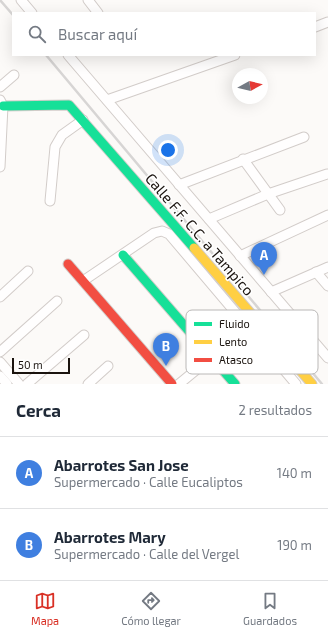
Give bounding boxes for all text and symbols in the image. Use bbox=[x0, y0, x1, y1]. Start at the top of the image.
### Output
search box bbox=[12, 12, 316, 56]
icon: search bbox=[26, 23, 48, 45]
text: Buscar aquí bbox=[58, 25, 137, 43]
north arrow bbox=[232, 68, 268, 104]
your location bbox=[158, 140, 178, 160]
street label: Calle F.F. C.C. a Tampico bbox=[142, 169, 258, 299]
pin: A bbox=[251, 242, 277, 275]
legend bbox=[186, 310, 318, 374]
text: Fluido bbox=[219, 317, 250, 330]
pin: B bbox=[153, 333, 179, 366]
text: Lento bbox=[219, 335, 247, 348]
text: Atasco bbox=[219, 353, 253, 366]
scale bar bbox=[12, 356, 70, 375]
text: 50 m bbox=[18, 358, 43, 371]
text: Cerca bbox=[16, 400, 61, 420]
text: 2 resultados bbox=[238, 402, 312, 418]
text: Abarrotes San Jose bbox=[54, 456, 189, 474]
text: A bbox=[25, 465, 33, 481]
text: 140 m bbox=[277, 465, 312, 481]
text: Supermercado · Calle Eucaliptos bbox=[54, 474, 243, 490]
text: Abarrotes Mary bbox=[54, 528, 166, 546]
text: B bbox=[25, 537, 33, 553]
text: 190 m bbox=[277, 537, 312, 553]
text: Supermercado · Calle del Vergel bbox=[54, 546, 239, 562]
tab: Mapa bbox=[31, 590, 59, 627]
tab: Cómo llegar bbox=[121, 590, 181, 627]
tab: Guardados bbox=[243, 590, 297, 627]

